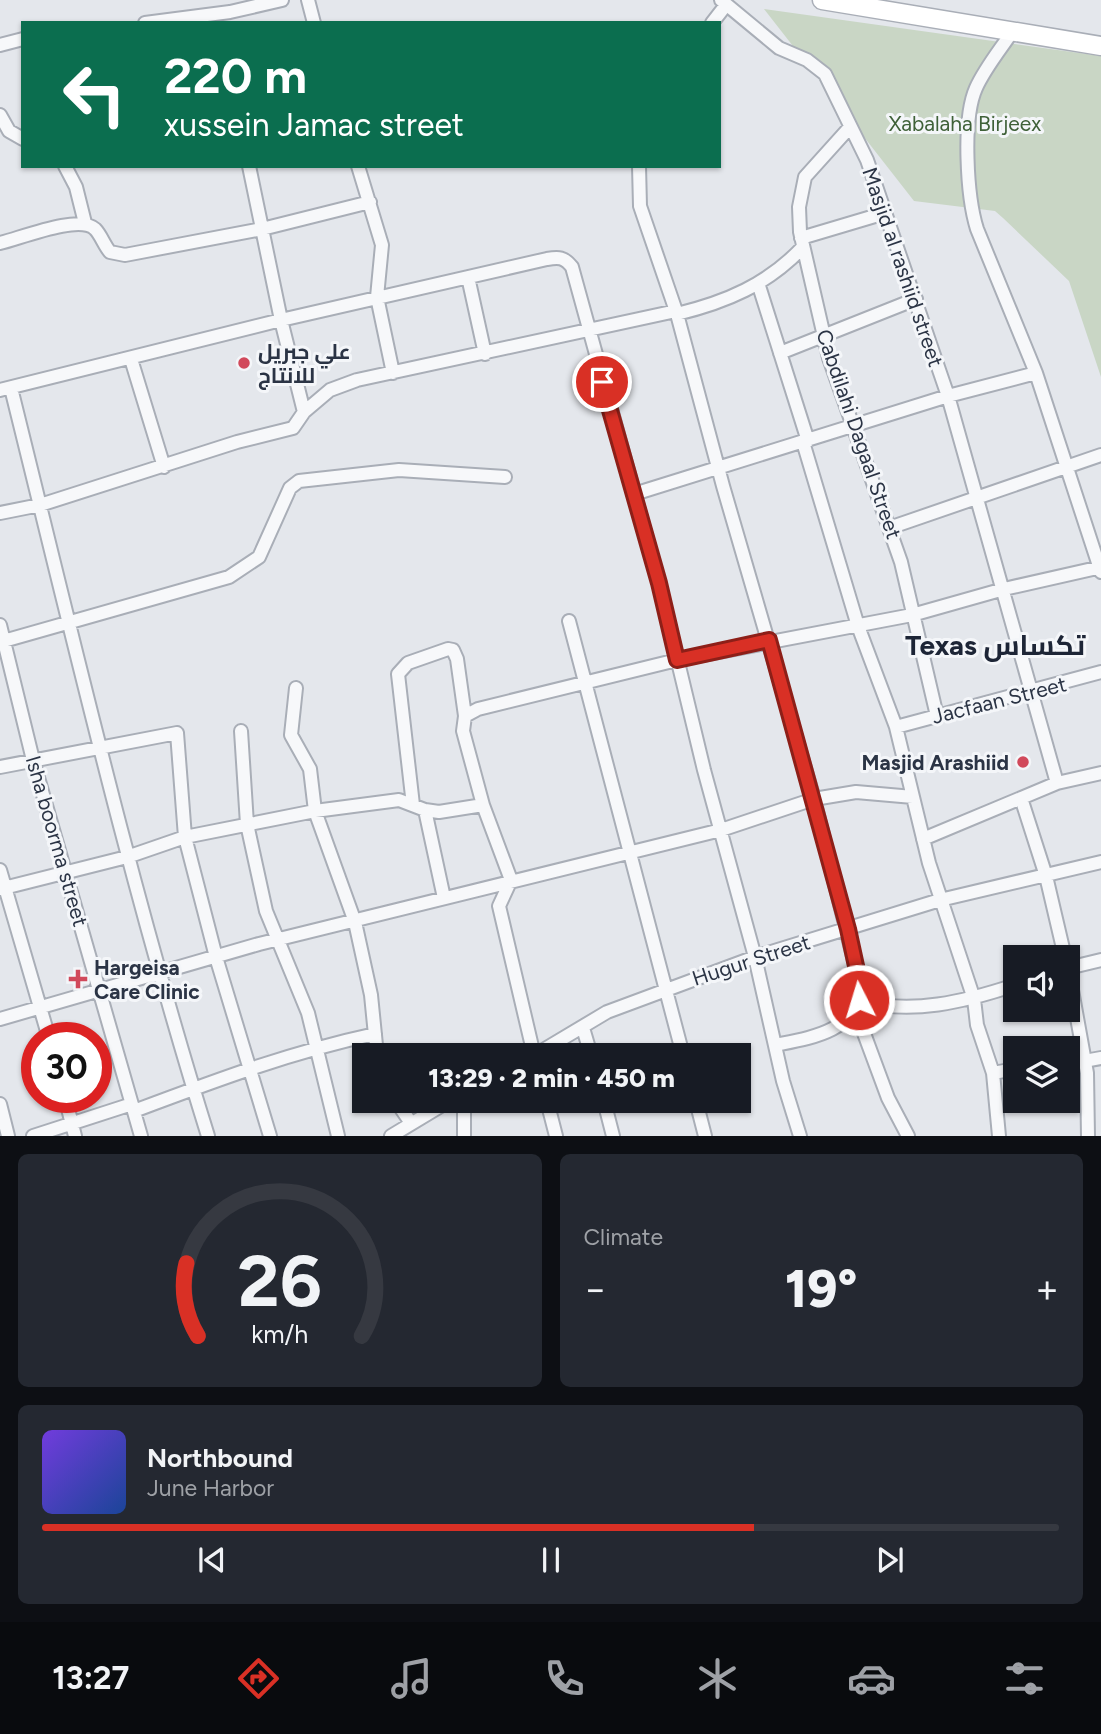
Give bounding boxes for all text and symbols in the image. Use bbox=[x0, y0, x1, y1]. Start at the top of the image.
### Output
text: 220 m bbox=[164, 46, 307, 105]
icon: left bbox=[49, 49, 140, 140]
text: xussein Jamac street bbox=[164, 106, 464, 144]
park label: Xabalaha Birjeex bbox=[889, 111, 1041, 136]
street label: Masjid al rashiid street bbox=[857, 164, 949, 370]
street label: Cabdilahi Dagaal Street bbox=[811, 326, 907, 542]
place label: علي جبريل للانتاج bbox=[258, 339, 351, 390]
pin bbox=[572, 352, 632, 412]
marker: علي جبريل للانتاج bbox=[236, 355, 252, 371]
icon: arrive bbox=[583, 363, 621, 401]
district label: Texas تكساس bbox=[905, 628, 1086, 662]
street label: Jacfaan Street bbox=[929, 671, 1069, 729]
place label: Masjid Arashiid bbox=[862, 750, 1009, 775]
street label: Isha boorma street bbox=[21, 753, 93, 929]
marker: Masjid Arashiid bbox=[1015, 754, 1031, 770]
street label: Hugur Street bbox=[689, 929, 813, 991]
map controls bbox=[1003, 945, 1080, 1113]
button: sound bbox=[1003, 945, 1080, 1022]
place label: Hargeisa Care Clinic bbox=[94, 955, 200, 1004]
position arrow bbox=[822, 963, 896, 1037]
marker: Hargeisa Care Clinic bbox=[68, 969, 88, 989]
speed limit sign: 30 bbox=[21, 1022, 112, 1113]
button: layers bbox=[1003, 1036, 1080, 1113]
text: 13:29 · 2 min · 450 m bbox=[428, 1062, 675, 1094]
text: Climate bbox=[584, 1223, 663, 1251]
text: 26 bbox=[238, 1238, 322, 1325]
text: 19° bbox=[785, 1258, 858, 1320]
text: − bbox=[584, 1266, 607, 1312]
text: + bbox=[1035, 1266, 1059, 1312]
text: km/h bbox=[251, 1319, 308, 1349]
text: Northbound bbox=[147, 1442, 293, 1474]
text: June Harbor bbox=[147, 1474, 274, 1502]
icon: previous bbox=[193, 1541, 231, 1579]
icon: pause bbox=[532, 1541, 570, 1579]
icon: next bbox=[871, 1541, 909, 1579]
icon: directions bbox=[234, 1654, 283, 1703]
icon: music bbox=[387, 1654, 436, 1703]
icon: phone bbox=[540, 1654, 589, 1703]
icon: climate bbox=[693, 1654, 742, 1703]
icon: car bbox=[847, 1654, 896, 1703]
icon: filters bbox=[1000, 1654, 1049, 1703]
text: 13:27 bbox=[52, 1659, 129, 1697]

